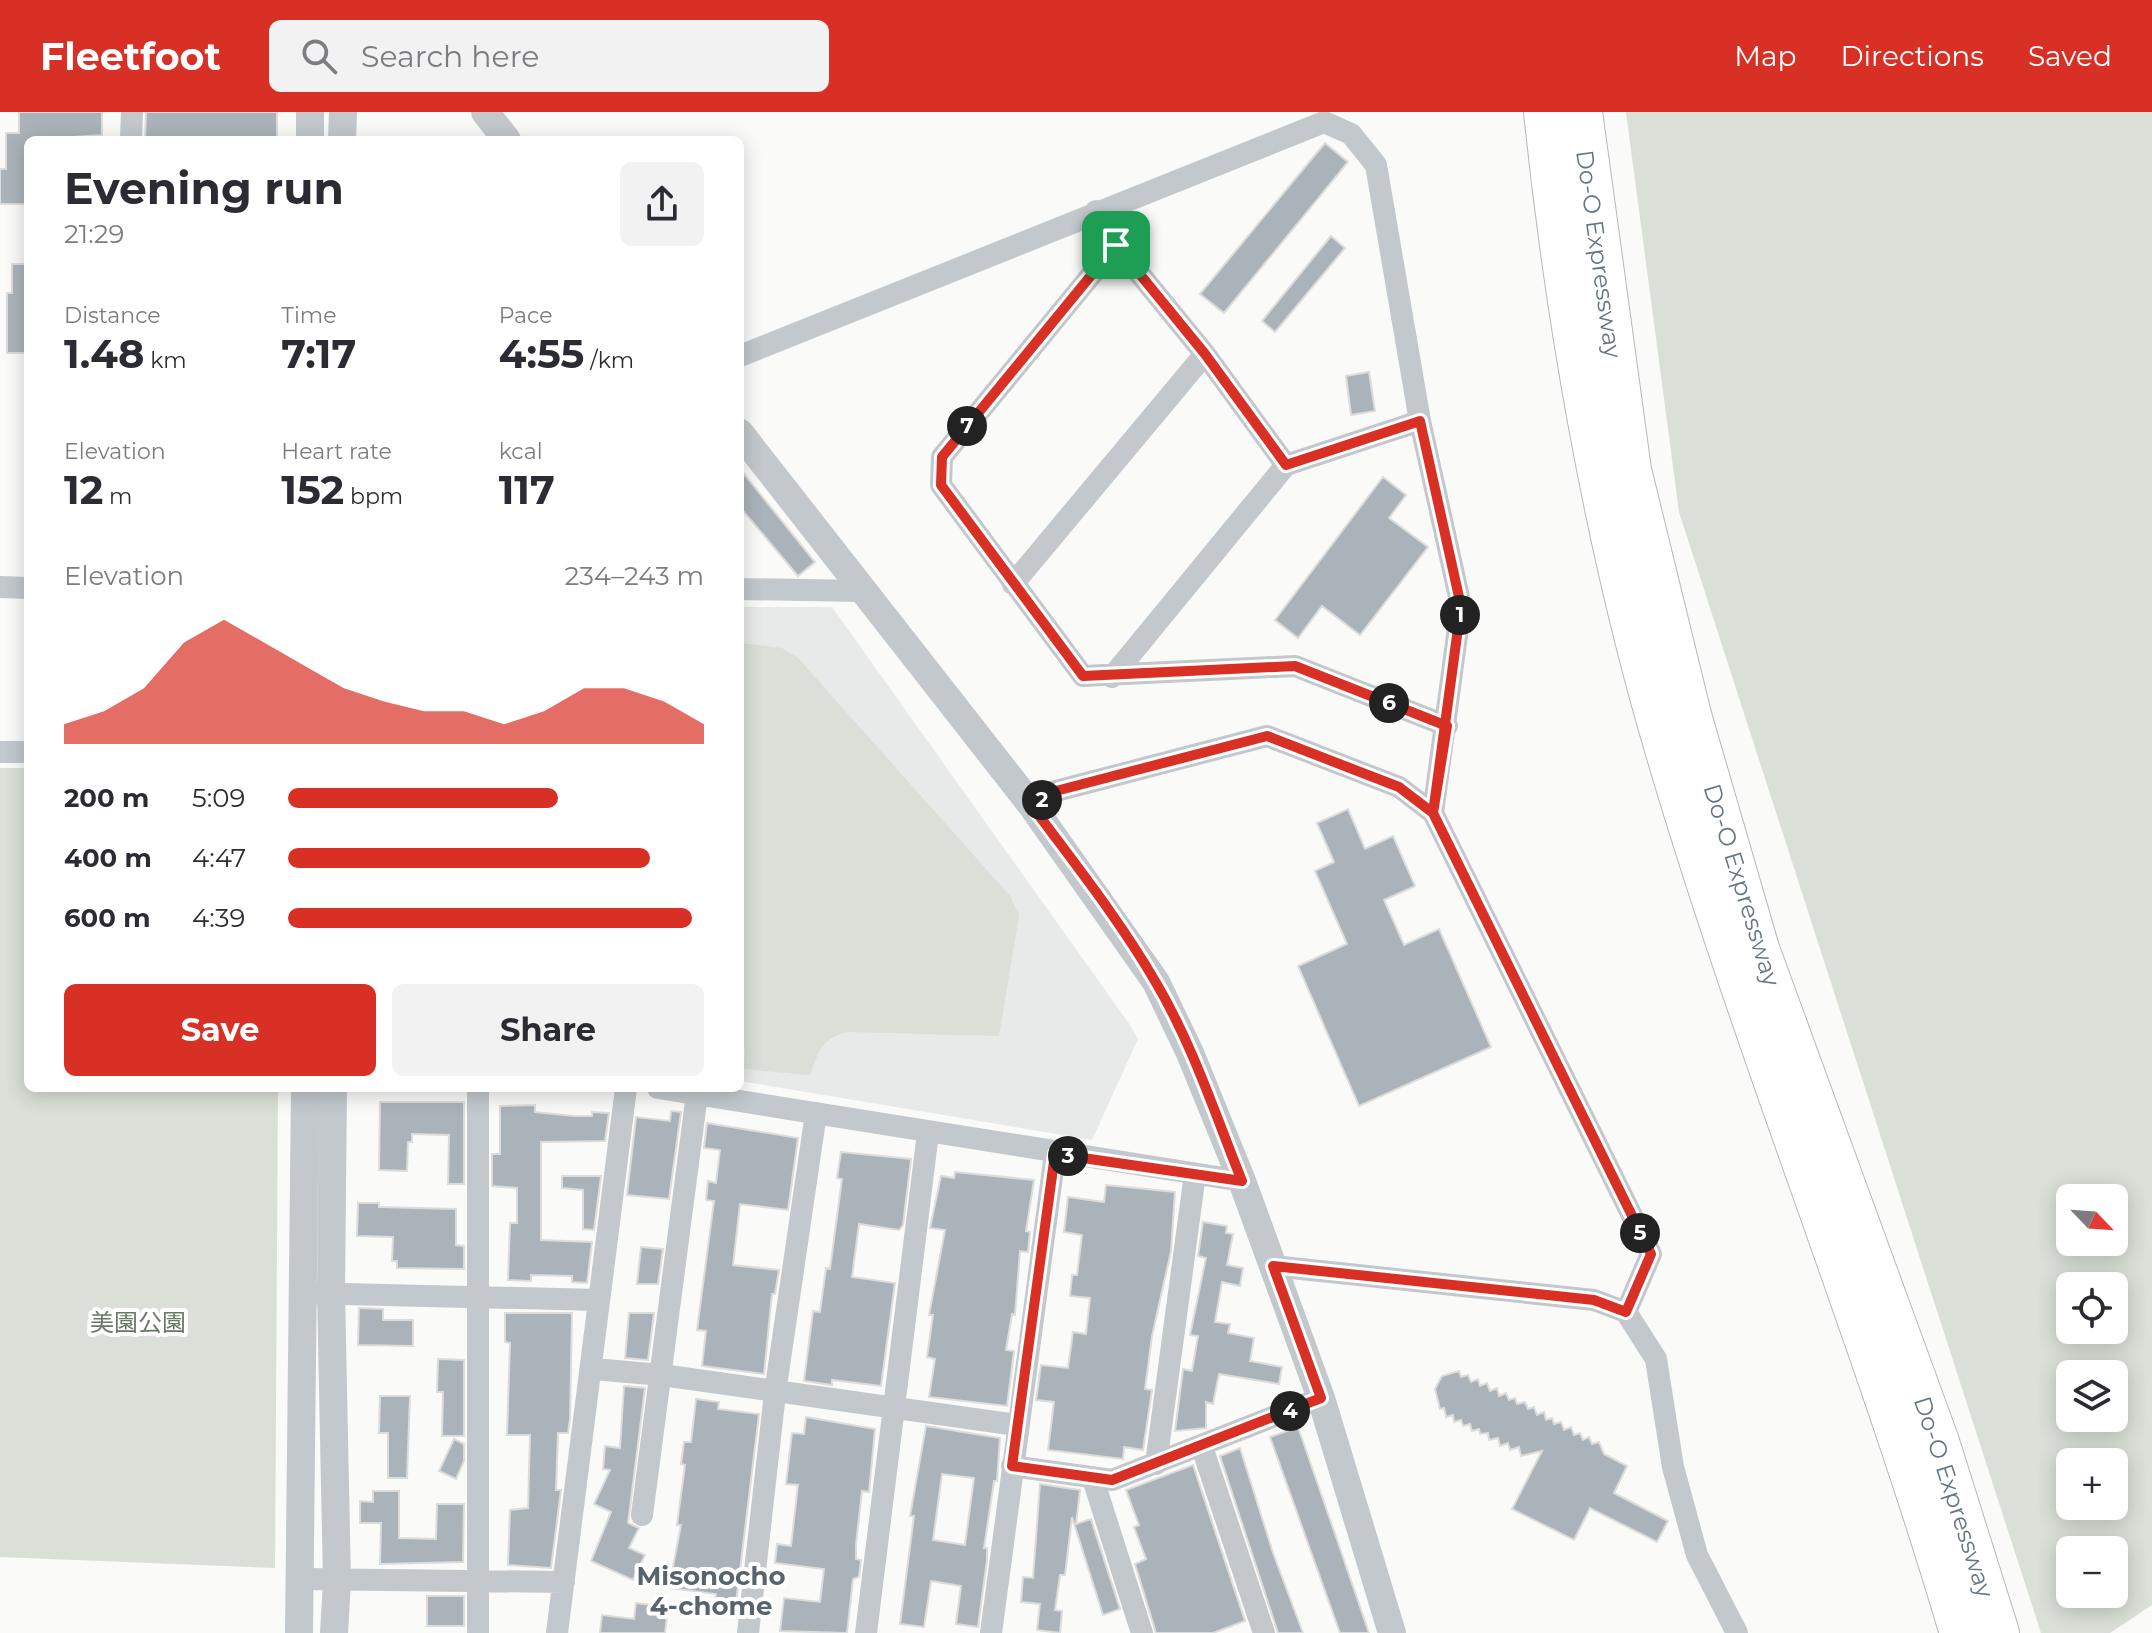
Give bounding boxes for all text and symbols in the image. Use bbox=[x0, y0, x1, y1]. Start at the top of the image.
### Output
search box bbox=[269, 20, 829, 92]
text: Fleetfoot bbox=[40, 33, 221, 80]
icon: search bbox=[297, 34, 341, 78]
text: Search here bbox=[361, 38, 539, 75]
text: Map bbox=[1734, 39, 1796, 73]
text: Directions bbox=[1840, 39, 1984, 73]
text: Saved bbox=[2028, 39, 2112, 73]
street label: Do-O Expressway bbox=[1570, 148, 1628, 360]
text: Evening run bbox=[64, 161, 344, 215]
button: share bbox=[620, 162, 704, 246]
pin bbox=[1082, 211, 1150, 279]
text: 21:29 bbox=[64, 218, 124, 250]
icon: arrive bbox=[1094, 223, 1138, 267]
text: Distance bbox=[64, 302, 161, 329]
text: Time bbox=[281, 302, 337, 329]
text: Pace bbox=[499, 302, 553, 329]
text: 1.48 bbox=[64, 329, 145, 378]
text: 7:17 bbox=[281, 329, 356, 378]
text: 4:55 bbox=[499, 329, 584, 378]
text: km bbox=[145, 347, 187, 374]
text: /km bbox=[584, 347, 634, 374]
pin: 7 bbox=[947, 406, 987, 446]
text: 7 bbox=[960, 412, 974, 439]
text: Elevation bbox=[64, 438, 166, 465]
text: Heart rate bbox=[281, 438, 392, 465]
text: kcal bbox=[499, 438, 543, 465]
text: 12 bbox=[64, 465, 103, 514]
text: 152 bbox=[281, 465, 344, 514]
text: 117 bbox=[499, 465, 555, 514]
text: m bbox=[103, 483, 132, 510]
text: bpm bbox=[344, 483, 403, 510]
text: Elevation bbox=[64, 560, 184, 592]
text: 234–243 m bbox=[564, 560, 704, 592]
pin: 1 bbox=[1440, 595, 1480, 635]
text: 1 bbox=[1456, 601, 1464, 628]
pin: 6 bbox=[1369, 683, 1409, 723]
text: 6 bbox=[1382, 689, 1396, 716]
pin: 2 bbox=[1022, 780, 1062, 820]
street label: Do-O Expressway bbox=[1697, 780, 1787, 990]
text: 200 m bbox=[64, 782, 149, 814]
text: 5:09 bbox=[192, 782, 245, 814]
text: 2 bbox=[1036, 786, 1048, 813]
text: 400 m bbox=[64, 842, 152, 874]
text: 4:47 bbox=[192, 842, 246, 874]
text: 600 m bbox=[64, 902, 151, 934]
text: 4:39 bbox=[192, 902, 245, 934]
button: Save bbox=[64, 984, 376, 1076]
button: Share bbox=[392, 984, 704, 1076]
pin: 3 bbox=[1048, 1136, 1088, 1176]
text: 3 bbox=[1061, 1142, 1075, 1169]
north arrow bbox=[2056, 1184, 2128, 1256]
map controls bbox=[2056, 1184, 2128, 1608]
pin: 5 bbox=[1620, 1213, 1660, 1253]
text: 5 bbox=[1633, 1219, 1647, 1246]
button: locate bbox=[2056, 1272, 2128, 1344]
park label: 美園公園 bbox=[90, 1308, 186, 1337]
button: layers bbox=[2056, 1360, 2128, 1432]
pin: 4 bbox=[1270, 1391, 1310, 1431]
street label: Do-O Expressway bbox=[1908, 1393, 2000, 1601]
text: 4 bbox=[1282, 1397, 1298, 1424]
button: + bbox=[2056, 1448, 2128, 1520]
button: − bbox=[2056, 1536, 2128, 1608]
district label: Misonocho 4-chome bbox=[637, 1560, 785, 1622]

